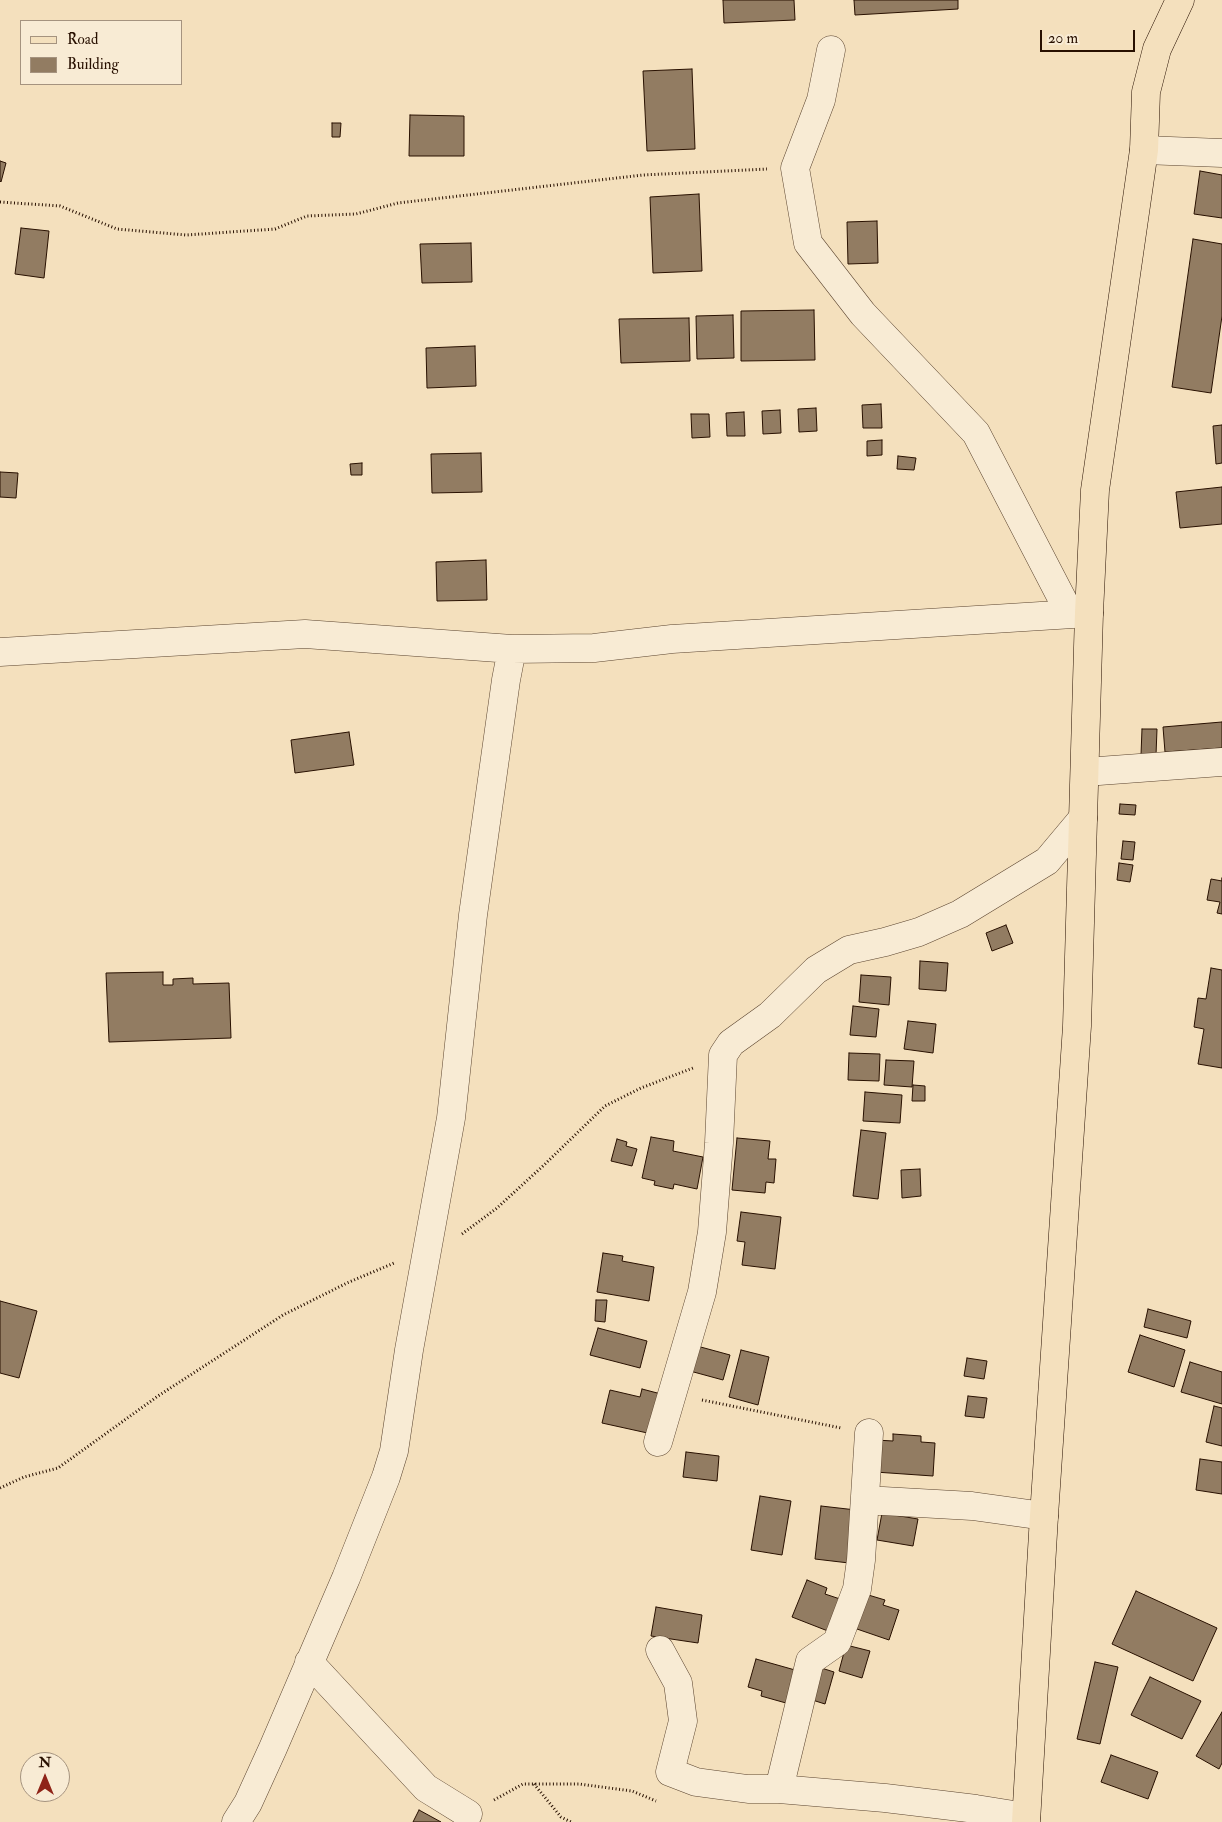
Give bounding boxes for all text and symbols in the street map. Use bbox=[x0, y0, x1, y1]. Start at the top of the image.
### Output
legend bbox=[20, 20, 182, 85]
scale bar bbox=[1042, 20, 1137, 52]
text: 20 m bbox=[1048, 29, 1078, 48]
text: Road bbox=[67, 30, 98, 49]
text: Building bbox=[67, 55, 119, 74]
north arrow bbox=[20, 1752, 70, 1802]
text: N bbox=[39, 1754, 51, 1771]

